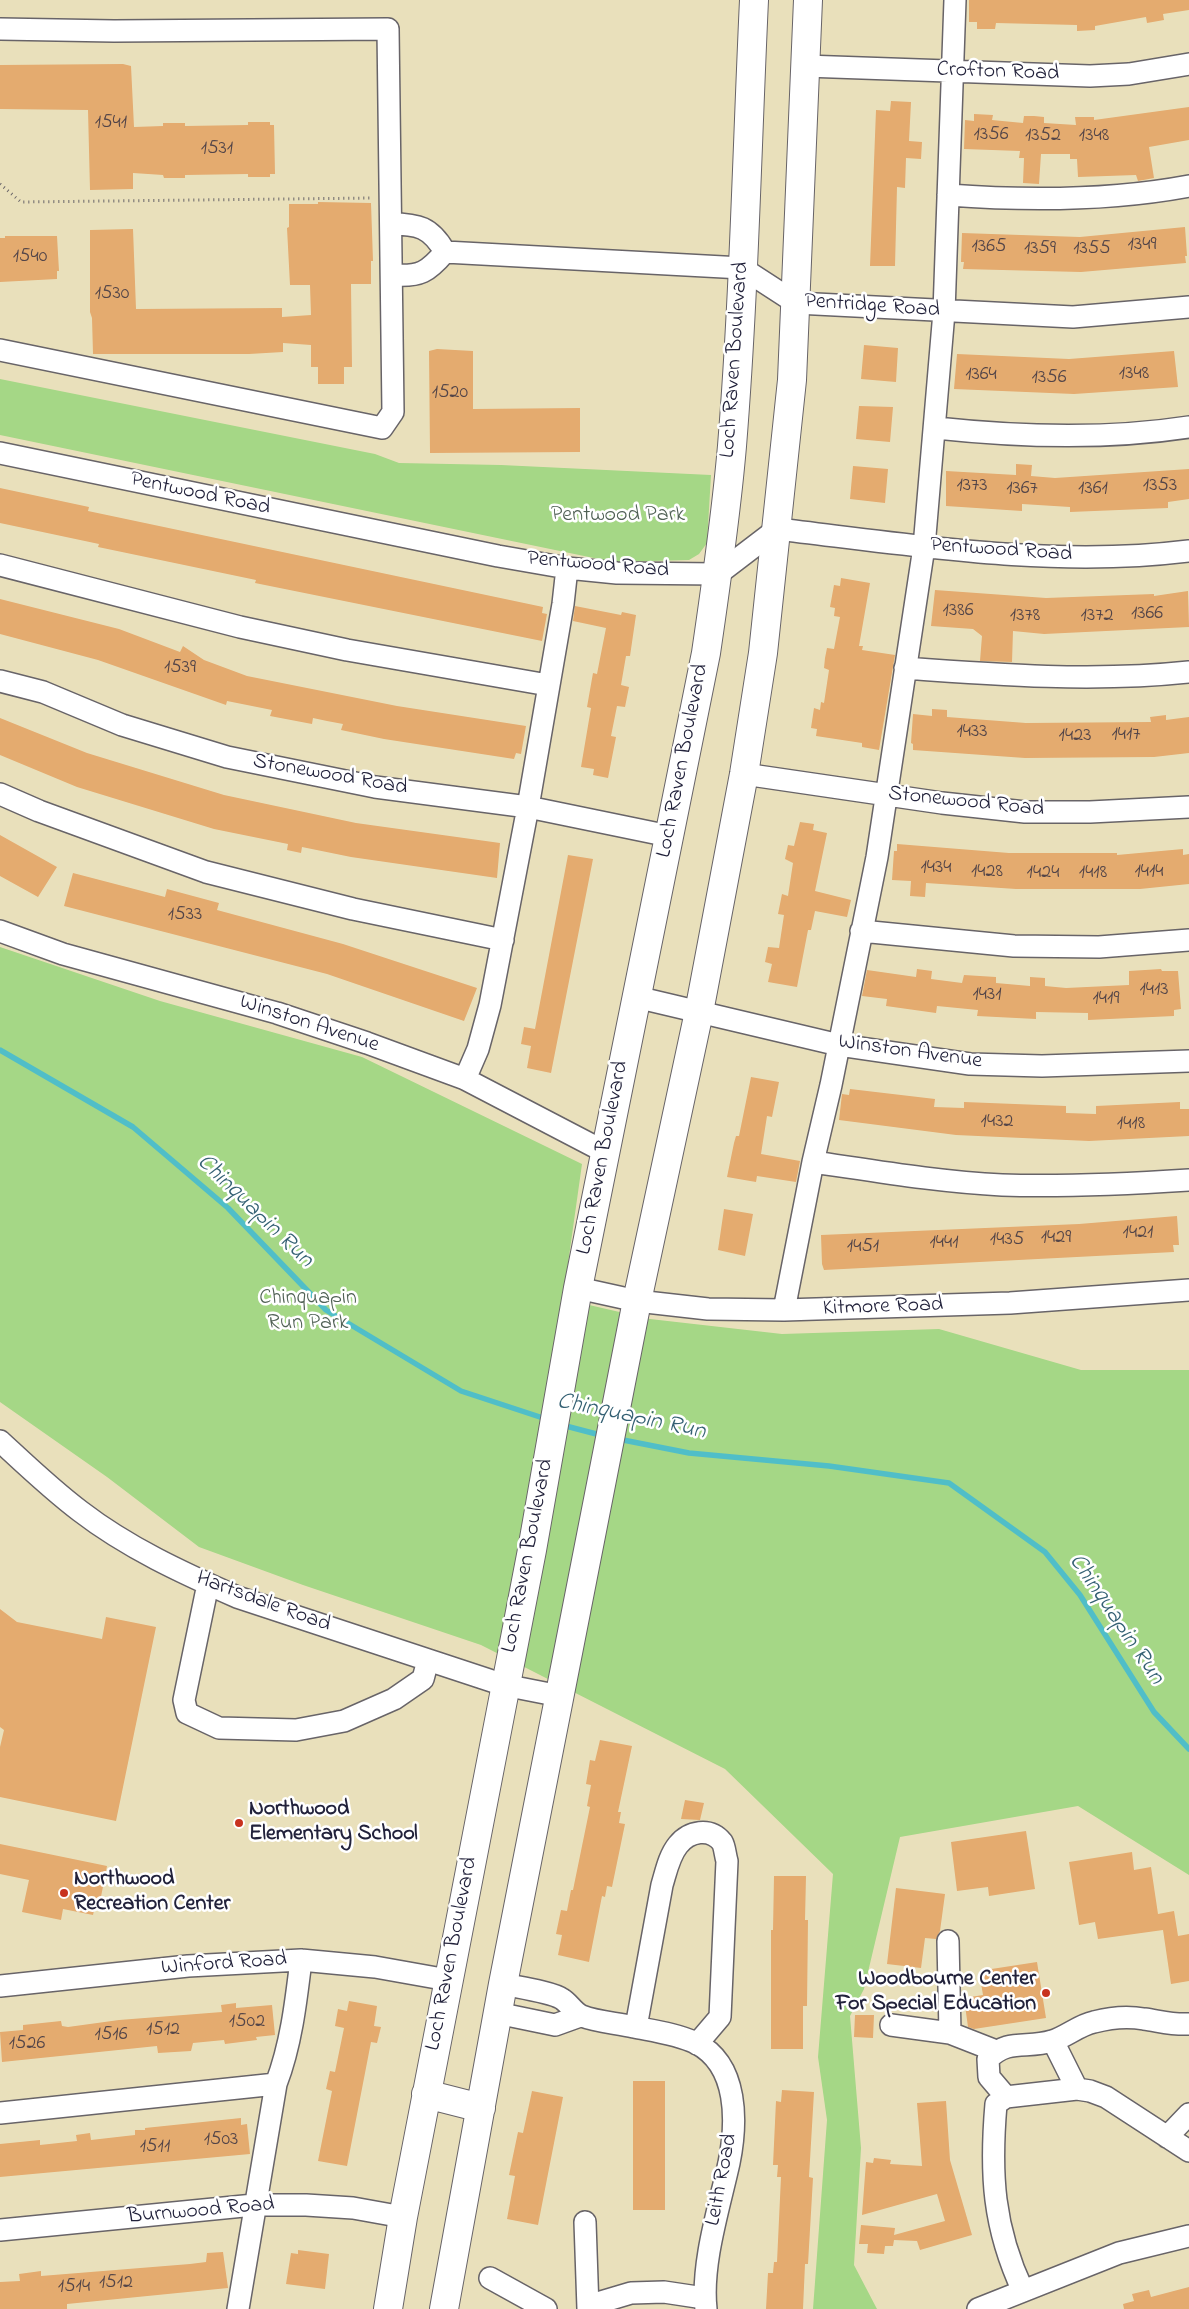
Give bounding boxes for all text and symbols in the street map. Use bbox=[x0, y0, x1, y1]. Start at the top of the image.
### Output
street label: Crofton Road bbox=[936, 58, 1060, 88]
house number: 1541 bbox=[95, 112, 127, 136]
house number: 1356 bbox=[974, 124, 1008, 148]
house number: 1352 bbox=[1025, 125, 1061, 149]
house number: 1348 bbox=[1079, 125, 1109, 149]
house number: 1531 bbox=[201, 138, 233, 162]
house number: 1349 bbox=[1128, 234, 1156, 258]
house number: 1365 bbox=[972, 236, 1006, 260]
house number: 1359 bbox=[1024, 238, 1056, 262]
house number: 1355 bbox=[1073, 238, 1111, 262]
house number: 1540 bbox=[13, 246, 47, 270]
street label: Loch Raven Boulevard bbox=[716, 261, 756, 459]
house number: 1530 bbox=[95, 283, 129, 307]
street label: Pentridge Road bbox=[803, 289, 941, 325]
house number: 1348 bbox=[1119, 363, 1149, 387]
house number: 1364 bbox=[965, 364, 997, 388]
house number: 1356 bbox=[1032, 367, 1066, 391]
house number: 1520 bbox=[432, 382, 468, 406]
street label: Pentwood Road bbox=[128, 467, 272, 523]
house number: 1373 bbox=[956, 475, 988, 499]
house number: 1353 bbox=[1143, 475, 1177, 499]
house number: 1367 bbox=[1006, 478, 1038, 502]
house number: 1361 bbox=[1078, 478, 1108, 502]
park label: Pentwood Park bbox=[551, 503, 685, 529]
street label: Pentwood Road bbox=[929, 533, 1073, 569]
street label: Pentwood Road bbox=[526, 547, 670, 585]
house number: 1386 bbox=[943, 600, 973, 624]
house number: 1366 bbox=[1131, 603, 1163, 627]
house number: 1378 bbox=[1010, 605, 1040, 629]
house number: 1372 bbox=[1081, 605, 1113, 629]
house number: 1539 bbox=[164, 657, 196, 681]
street label: Loch Raven Boulevard bbox=[652, 662, 716, 860]
house number: 1433 bbox=[956, 721, 988, 745]
house number: 1417 bbox=[1111, 724, 1141, 748]
house number: 1423 bbox=[1059, 725, 1091, 749]
street label: Stonewood Road bbox=[251, 749, 409, 803]
street label: Stonewood Road bbox=[887, 782, 1045, 824]
house number: 1434 bbox=[920, 857, 952, 881]
house number: 1428 bbox=[971, 861, 1003, 885]
house number: 1414 bbox=[1134, 861, 1164, 885]
house number: 1424 bbox=[1027, 862, 1059, 886]
house number: 1418 bbox=[1079, 862, 1107, 886]
house number: 1533 bbox=[168, 904, 202, 928]
house number: 1413 bbox=[1139, 979, 1169, 1003]
house number: 1431 bbox=[972, 984, 1002, 1008]
house number: 1419 bbox=[1093, 988, 1119, 1012]
street label: Winston Avenue bbox=[236, 990, 382, 1060]
street label: Winston Avenue bbox=[836, 1030, 984, 1076]
street label: Loch Raven Boulevard bbox=[572, 1059, 636, 1257]
house number: 1432 bbox=[981, 1111, 1013, 1135]
house number: 1418 bbox=[1117, 1113, 1145, 1137]
water label: Chinquapin Run bbox=[190, 1149, 318, 1275]
house number: 1421 bbox=[1123, 1222, 1153, 1246]
house number: 1429 bbox=[1041, 1227, 1071, 1251]
house number: 1435 bbox=[990, 1229, 1024, 1253]
house number: 1441 bbox=[929, 1232, 959, 1256]
house number: 1451 bbox=[847, 1236, 879, 1260]
park label: Chinquapin Run Park bbox=[259, 1286, 357, 1338]
street label: Kitmore Road bbox=[822, 1293, 944, 1323]
water label: Chinquapin Run bbox=[554, 1388, 708, 1448]
street label: Loch Raven Boulevard bbox=[497, 1457, 561, 1655]
water label: Chinquapin Run bbox=[1061, 1549, 1169, 1691]
street label: Hartsdale Road bbox=[192, 1566, 334, 1640]
place label: Northwood Elementary School bbox=[249, 1797, 418, 1848]
marker: Northwood Elementary School bbox=[233, 1817, 245, 1829]
street label: Loch Raven Boulevard bbox=[421, 1855, 485, 2053]
place label: Northwood Recreation Center bbox=[74, 1867, 230, 1918]
marker: Northwood Recreation Center bbox=[58, 1887, 70, 1899]
street label: Winford Road bbox=[160, 1947, 288, 1983]
place label: Woodbourne Center For Special Education bbox=[836, 1967, 1036, 2018]
marker: Woodbourne Center For Special Education bbox=[1040, 1987, 1052, 1999]
house number: 1502 bbox=[229, 2011, 265, 2035]
house number: 1512 bbox=[146, 2019, 180, 2043]
house number: 1516 bbox=[95, 2024, 127, 2048]
house number: 1526 bbox=[9, 2033, 45, 2057]
house number: 1503 bbox=[204, 2129, 238, 2153]
street label: Leith Road bbox=[701, 2132, 745, 2228]
house number: 1511 bbox=[140, 2136, 170, 2160]
street label: Burnwood Road bbox=[126, 2192, 276, 2232]
house number: 1512 bbox=[99, 2272, 133, 2296]
house number: 1514 bbox=[58, 2276, 90, 2300]

